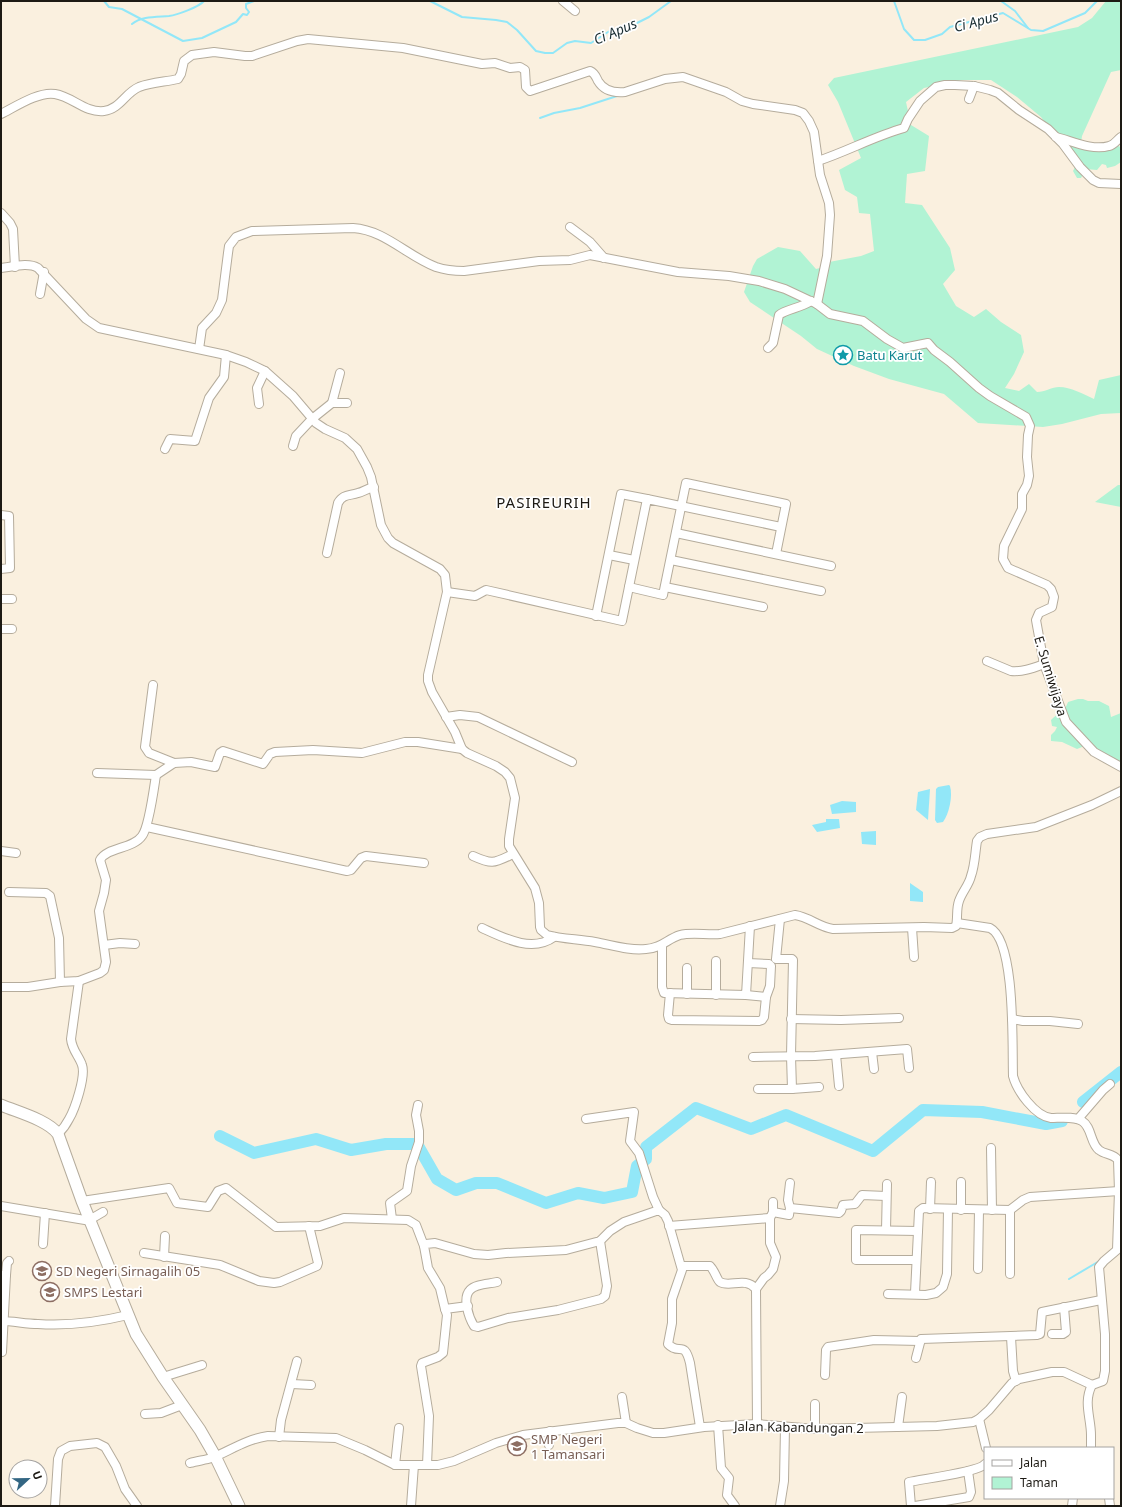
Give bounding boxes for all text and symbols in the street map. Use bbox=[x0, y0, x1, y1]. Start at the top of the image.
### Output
water label: Ci Apus bbox=[952, 6, 1000, 36]
water label: Ci Apus bbox=[590, 13, 640, 49]
place icon: Batu Karut bbox=[832, 344, 854, 366]
place label: Batu Karut bbox=[857, 346, 923, 364]
district label: PASIREURIH bbox=[496, 492, 592, 512]
street label: E. Sumiwijaya bbox=[1030, 634, 1072, 718]
school or university icon: SD Negeri Sirnagalih 05 bbox=[31, 1260, 53, 1282]
place label: SD Negeri Sirnagalih 05 bbox=[56, 1262, 200, 1280]
school or university icon: SMPS Lestari bbox=[39, 1281, 61, 1303]
place label: SMPS Lestari bbox=[64, 1283, 142, 1301]
street label: Jalan Kabandungan 2 bbox=[732, 1417, 864, 1437]
place label: SMP Negeri 1 Tamansari bbox=[531, 1430, 605, 1463]
school or university icon: SMP Negeri 1 Tamansari bbox=[506, 1435, 528, 1457]
legend bbox=[984, 1447, 1114, 1499]
text: Jalan bbox=[1019, 1454, 1047, 1471]
north arrow bbox=[8, 1459, 48, 1499]
text: U bbox=[29, 1468, 46, 1482]
text: Taman bbox=[1020, 1474, 1058, 1491]

